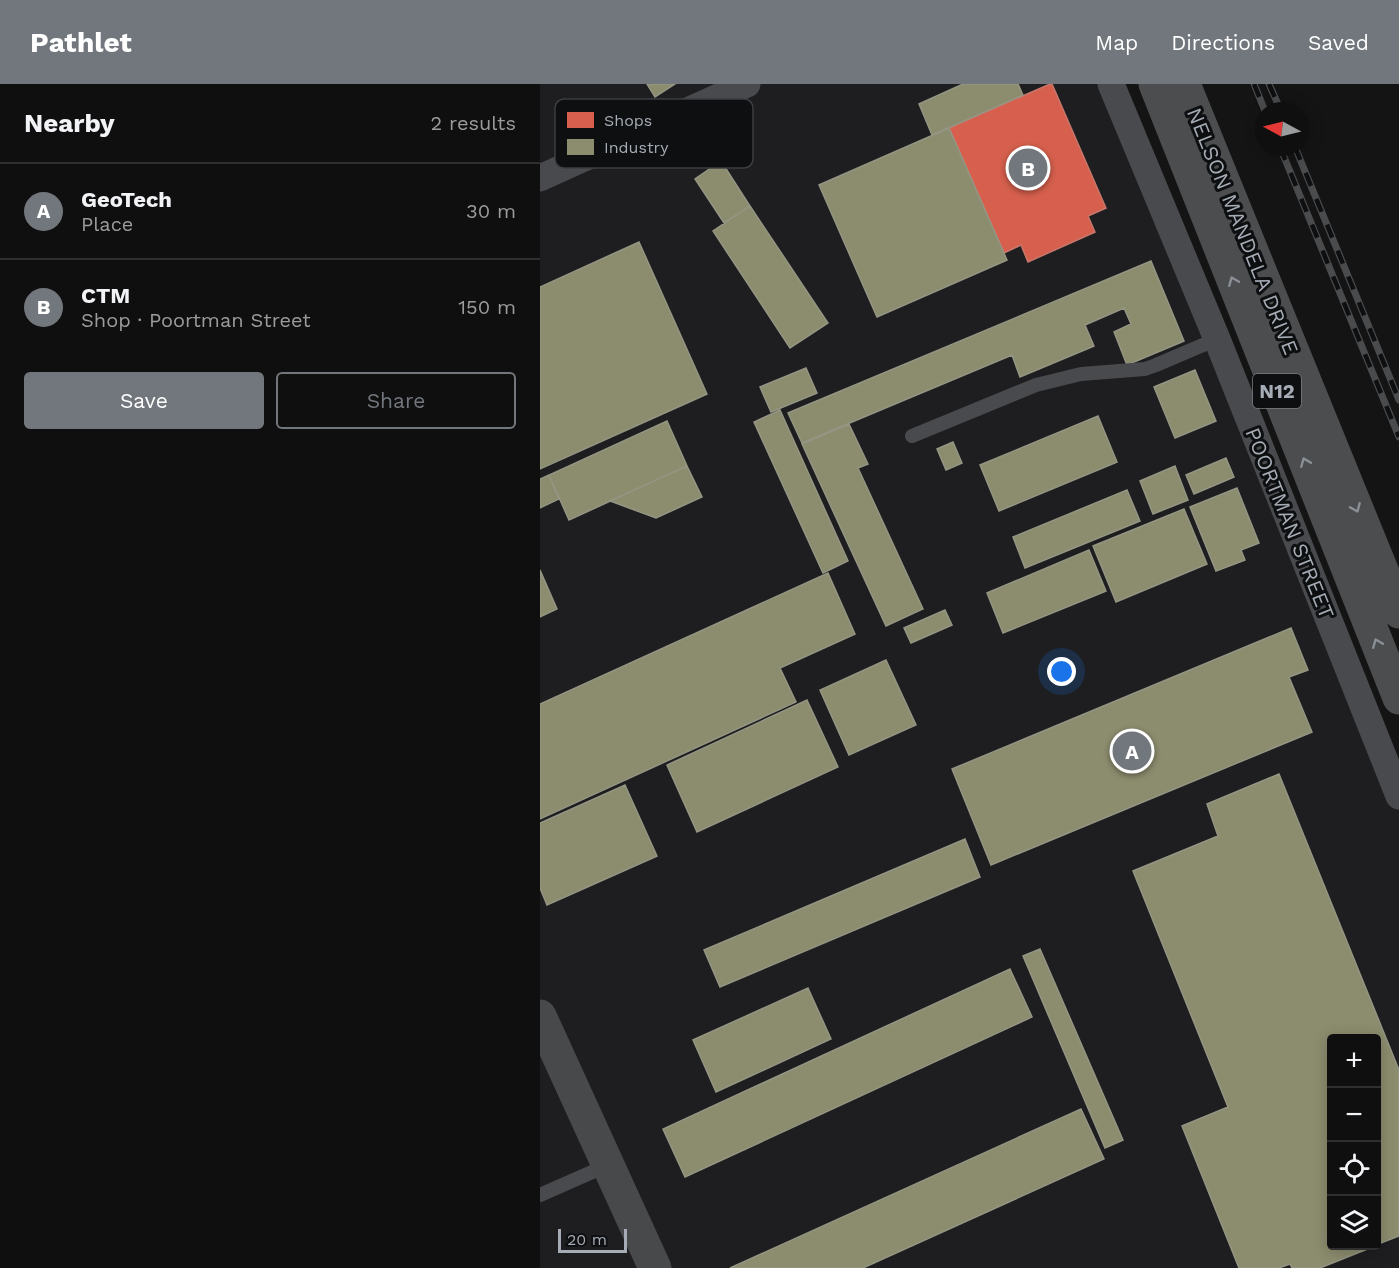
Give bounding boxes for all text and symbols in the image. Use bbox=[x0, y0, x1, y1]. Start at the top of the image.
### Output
text: Pathlet bbox=[30, 26, 132, 59]
text: Map bbox=[1095, 30, 1138, 55]
text: Directions bbox=[1171, 30, 1275, 55]
text: Saved bbox=[1308, 30, 1369, 55]
legend bbox=[555, 99, 753, 168]
north arrow bbox=[1255, 102, 1309, 156]
street label: NELSON MANDELA DRIVE bbox=[1182, 104, 1304, 358]
text: Nearby bbox=[24, 108, 115, 138]
text: 2 results bbox=[431, 111, 516, 135]
text: Shops bbox=[604, 111, 652, 130]
text: Industry bbox=[604, 138, 669, 157]
pin: B bbox=[1008, 146, 1048, 190]
text: GeoTech bbox=[81, 187, 172, 212]
text: A bbox=[37, 199, 50, 223]
text: 30 m bbox=[466, 199, 516, 223]
text: Place bbox=[81, 212, 133, 236]
one-way arrow bbox=[1228, 276, 1241, 287]
text: CTM bbox=[81, 283, 130, 308]
text: B bbox=[37, 295, 50, 319]
text: 150 m bbox=[458, 295, 516, 319]
text: Shop · Poortman Street bbox=[81, 308, 311, 332]
button: Save bbox=[24, 372, 264, 429]
button: Share bbox=[276, 372, 516, 429]
road number: N12 bbox=[1253, 374, 1301, 408]
street label: POORTMAN STREET bbox=[1240, 424, 1340, 622]
one-way arrow bbox=[1300, 457, 1313, 468]
one-way arrow bbox=[1349, 502, 1361, 513]
one-way arrow bbox=[1372, 639, 1385, 649]
your location bbox=[1047, 657, 1076, 686]
pin: A bbox=[1112, 728, 1152, 774]
map controls bbox=[1327, 1034, 1381, 1250]
button: + bbox=[1327, 1034, 1381, 1088]
button: − bbox=[1327, 1088, 1381, 1142]
button: locate bbox=[1327, 1142, 1381, 1196]
button: layers bbox=[1327, 1196, 1381, 1250]
scale bar bbox=[558, 1226, 627, 1254]
text: 20 m bbox=[567, 1230, 607, 1249]

